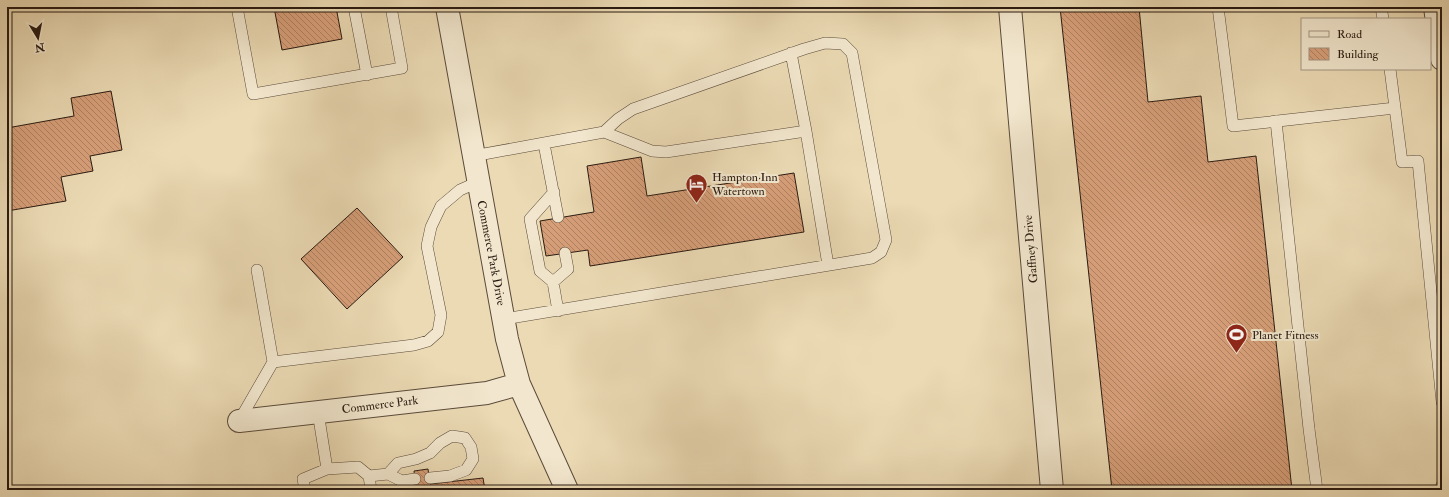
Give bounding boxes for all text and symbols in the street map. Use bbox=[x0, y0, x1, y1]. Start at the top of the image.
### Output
north arrow bbox=[18, 18, 58, 58]
legend bbox=[1301, 18, 1431, 70]
text: Road bbox=[1337, 27, 1362, 42]
text: N bbox=[33, 40, 47, 55]
text: Building bbox=[1337, 47, 1380, 62]
place label: Hampton Inn Watertown bbox=[711, 170, 778, 199]
hotel icon: Hampton Inn Watertown bbox=[683, 171, 709, 204]
street label: Commerce Park Drive bbox=[473, 199, 509, 307]
street label: Gaffney Drive bbox=[1021, 214, 1041, 284]
sports icon: Planet Fitness bbox=[1224, 322, 1250, 355]
place label: Planet Fitness bbox=[1252, 328, 1319, 343]
street label: Commerce Park bbox=[341, 393, 419, 417]

